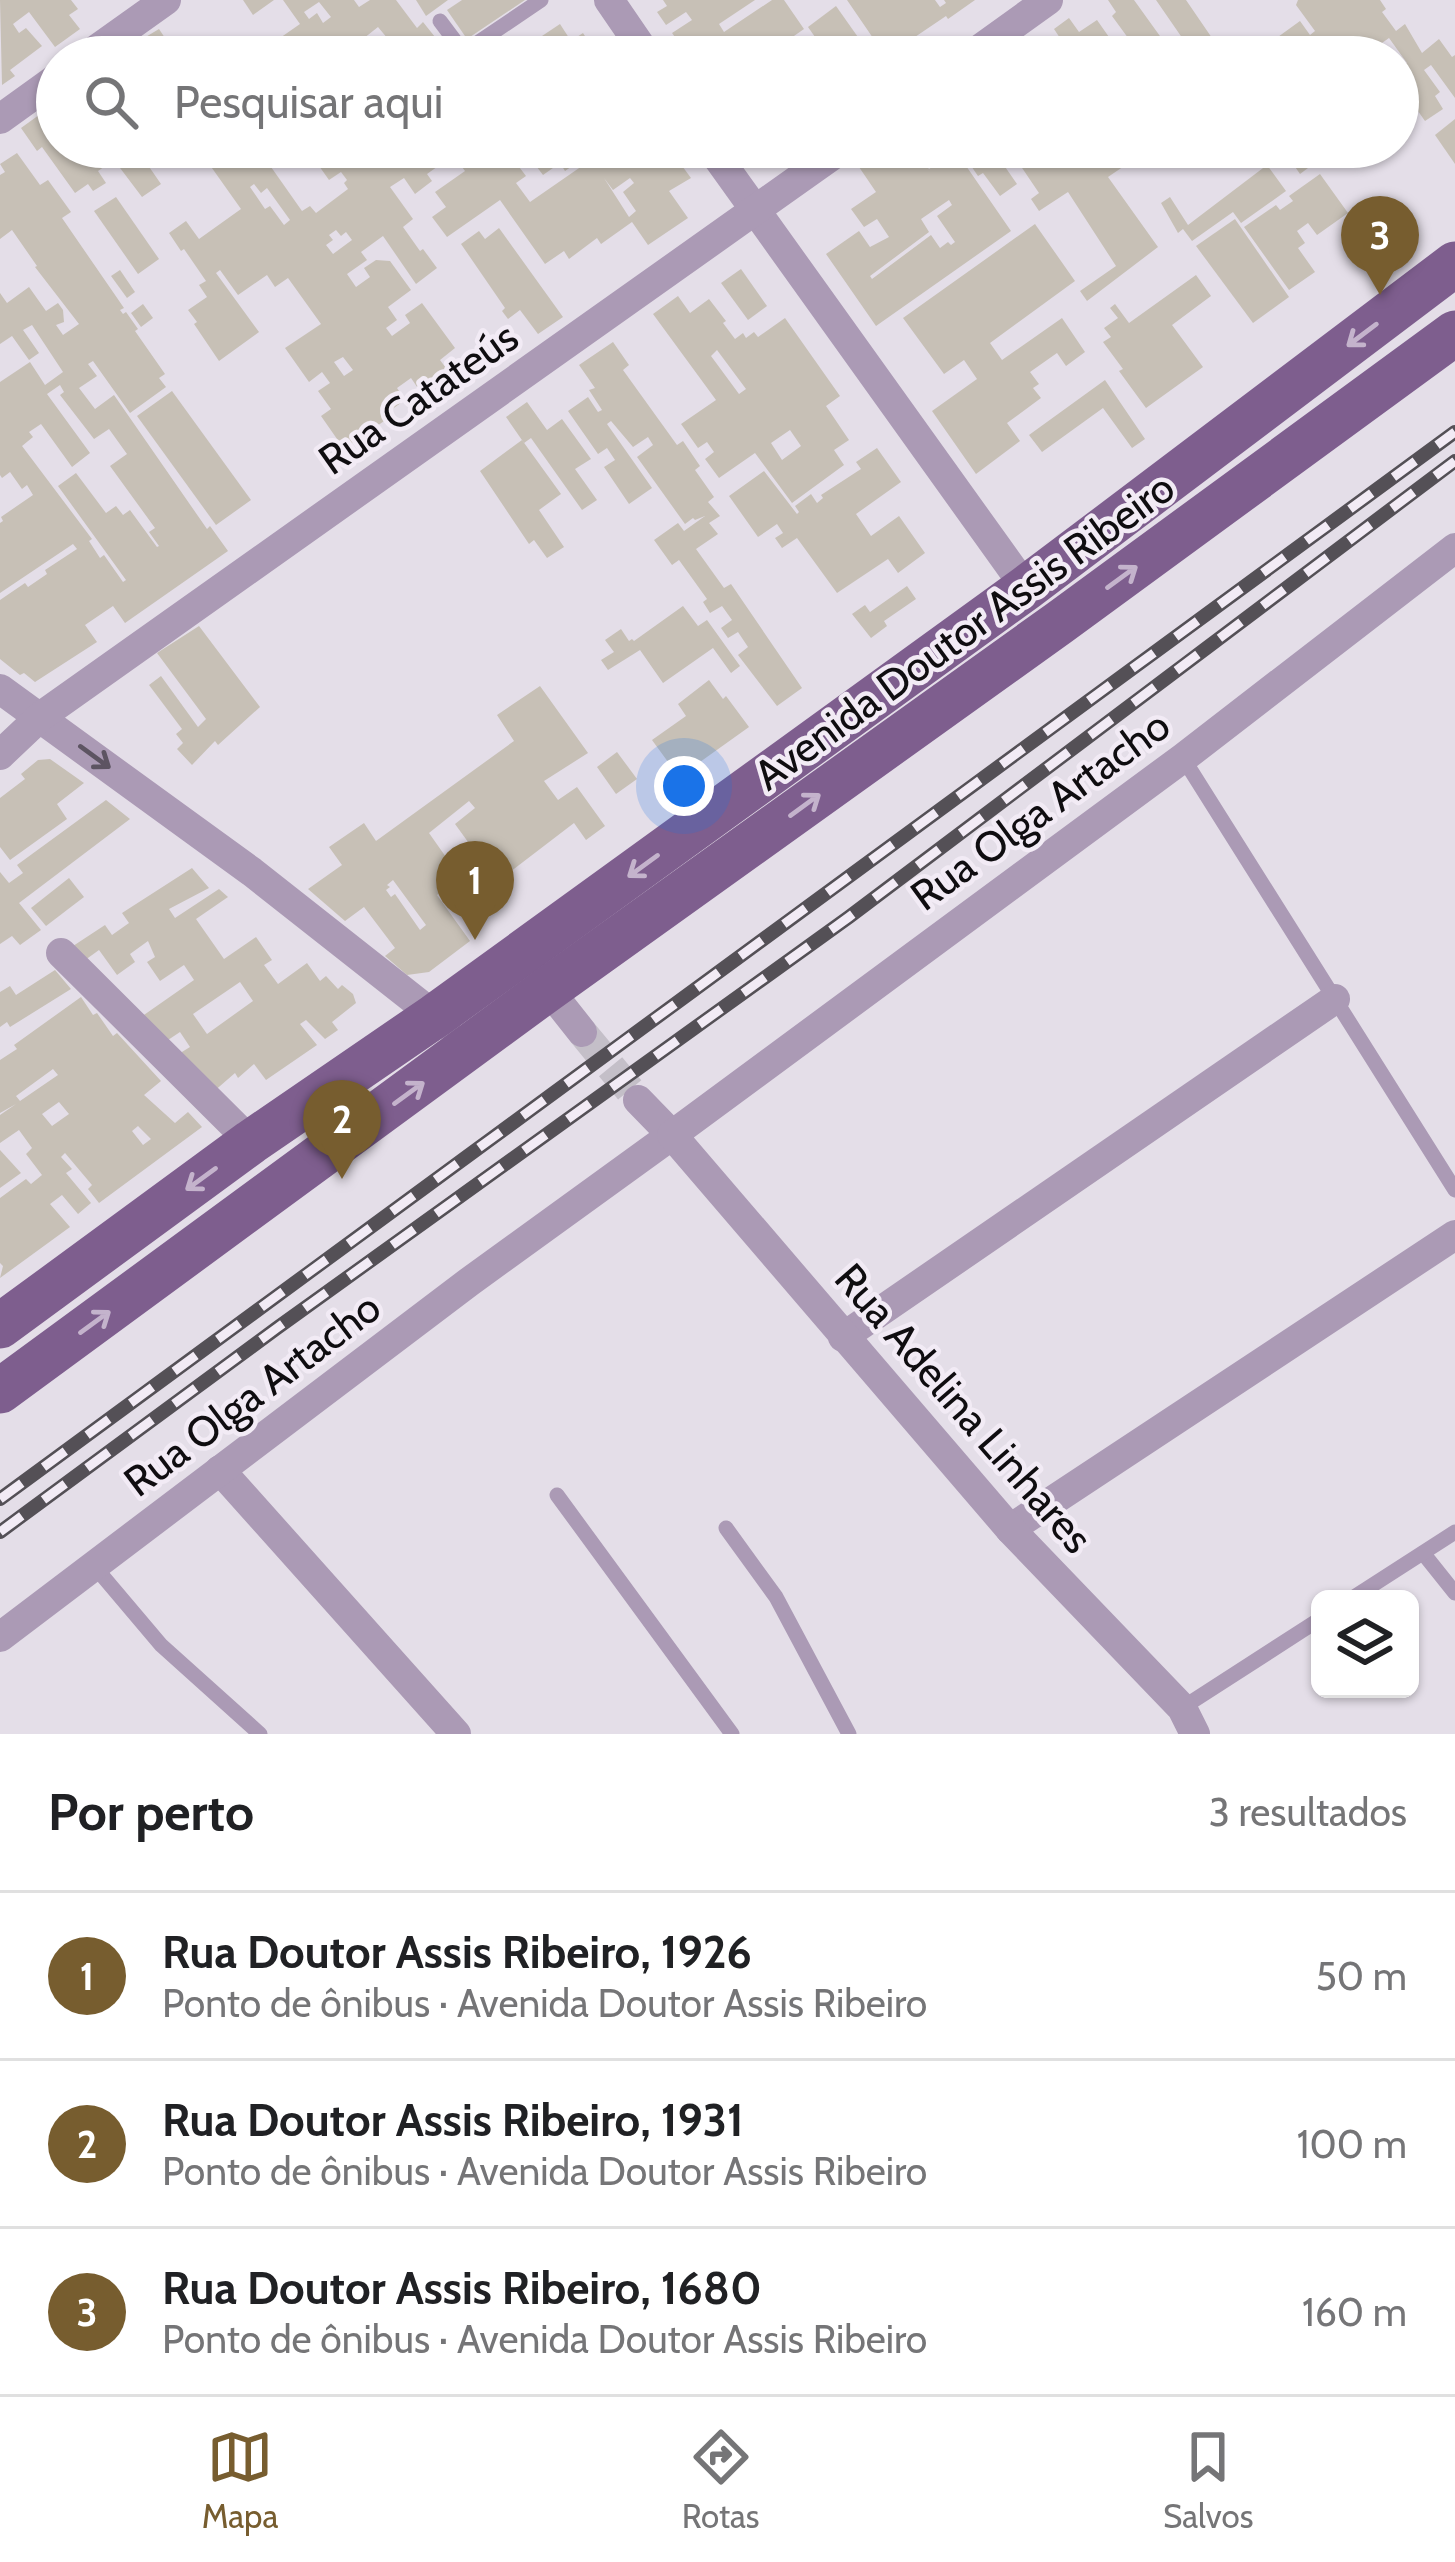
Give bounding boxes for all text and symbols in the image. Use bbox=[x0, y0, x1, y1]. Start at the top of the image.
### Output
search box bbox=[36, 36, 1419, 168]
icon: search bbox=[78, 69, 144, 135]
text: Pesquisar aqui bbox=[174, 75, 443, 129]
pin: 3 bbox=[1341, 196, 1419, 295]
street label: Rua Catateús bbox=[309, 310, 527, 486]
one-way arrow bbox=[1346, 321, 1378, 347]
street label: Avenida Doutor Assis Ribeiro bbox=[744, 461, 1184, 801]
one-way arrow bbox=[1105, 564, 1138, 590]
street label: Rua Olga Artacho bbox=[900, 699, 1180, 921]
one-way arrow bbox=[78, 744, 111, 770]
your location bbox=[654, 756, 714, 816]
one-way arrow bbox=[788, 792, 821, 818]
pin: 1 bbox=[436, 841, 514, 940]
one-way arrow bbox=[627, 853, 660, 878]
pin: 2 bbox=[303, 1080, 381, 1179]
one-way arrow bbox=[393, 1080, 425, 1106]
one-way arrow bbox=[185, 1165, 218, 1191]
street label: Rua Adelina Linhares bbox=[824, 1253, 1104, 1563]
street label: Rua Olga Artacho bbox=[114, 1281, 390, 1507]
one-way arrow bbox=[78, 1310, 110, 1336]
map controls bbox=[1311, 1590, 1419, 1698]
button: layers bbox=[1311, 1590, 1419, 1698]
text: Por perto bbox=[48, 1781, 254, 1843]
text: 3 resultados bbox=[1209, 1788, 1407, 1836]
text: Rua Doutor Assis Ribeiro, 1926 bbox=[162, 1925, 752, 1979]
text: 1 bbox=[80, 1952, 94, 2000]
text: 50 m bbox=[1316, 1952, 1407, 2000]
text: Ponto de ônibus · Avenida Doutor Assis Ribeiro bbox=[162, 1979, 927, 2027]
text: Rua Doutor Assis Ribeiro, 1931 bbox=[162, 2093, 744, 2147]
text: 2 bbox=[77, 2120, 97, 2168]
text: 100 m bbox=[1297, 2120, 1407, 2168]
text: Ponto de ônibus · Avenida Doutor Assis Ribeiro bbox=[162, 2147, 927, 2195]
text: Rua Doutor Assis Ribeiro, 1680 bbox=[162, 2261, 762, 2315]
text: 3 bbox=[76, 2288, 98, 2336]
text: 160 m bbox=[1302, 2288, 1407, 2336]
text: Ponto de ônibus · Avenida Doutor Assis Ribeiro bbox=[162, 2315, 927, 2363]
tab: Mapa bbox=[202, 2424, 278, 2536]
tab: Rotas bbox=[682, 2424, 760, 2536]
tab: Salvos bbox=[1163, 2424, 1253, 2536]

